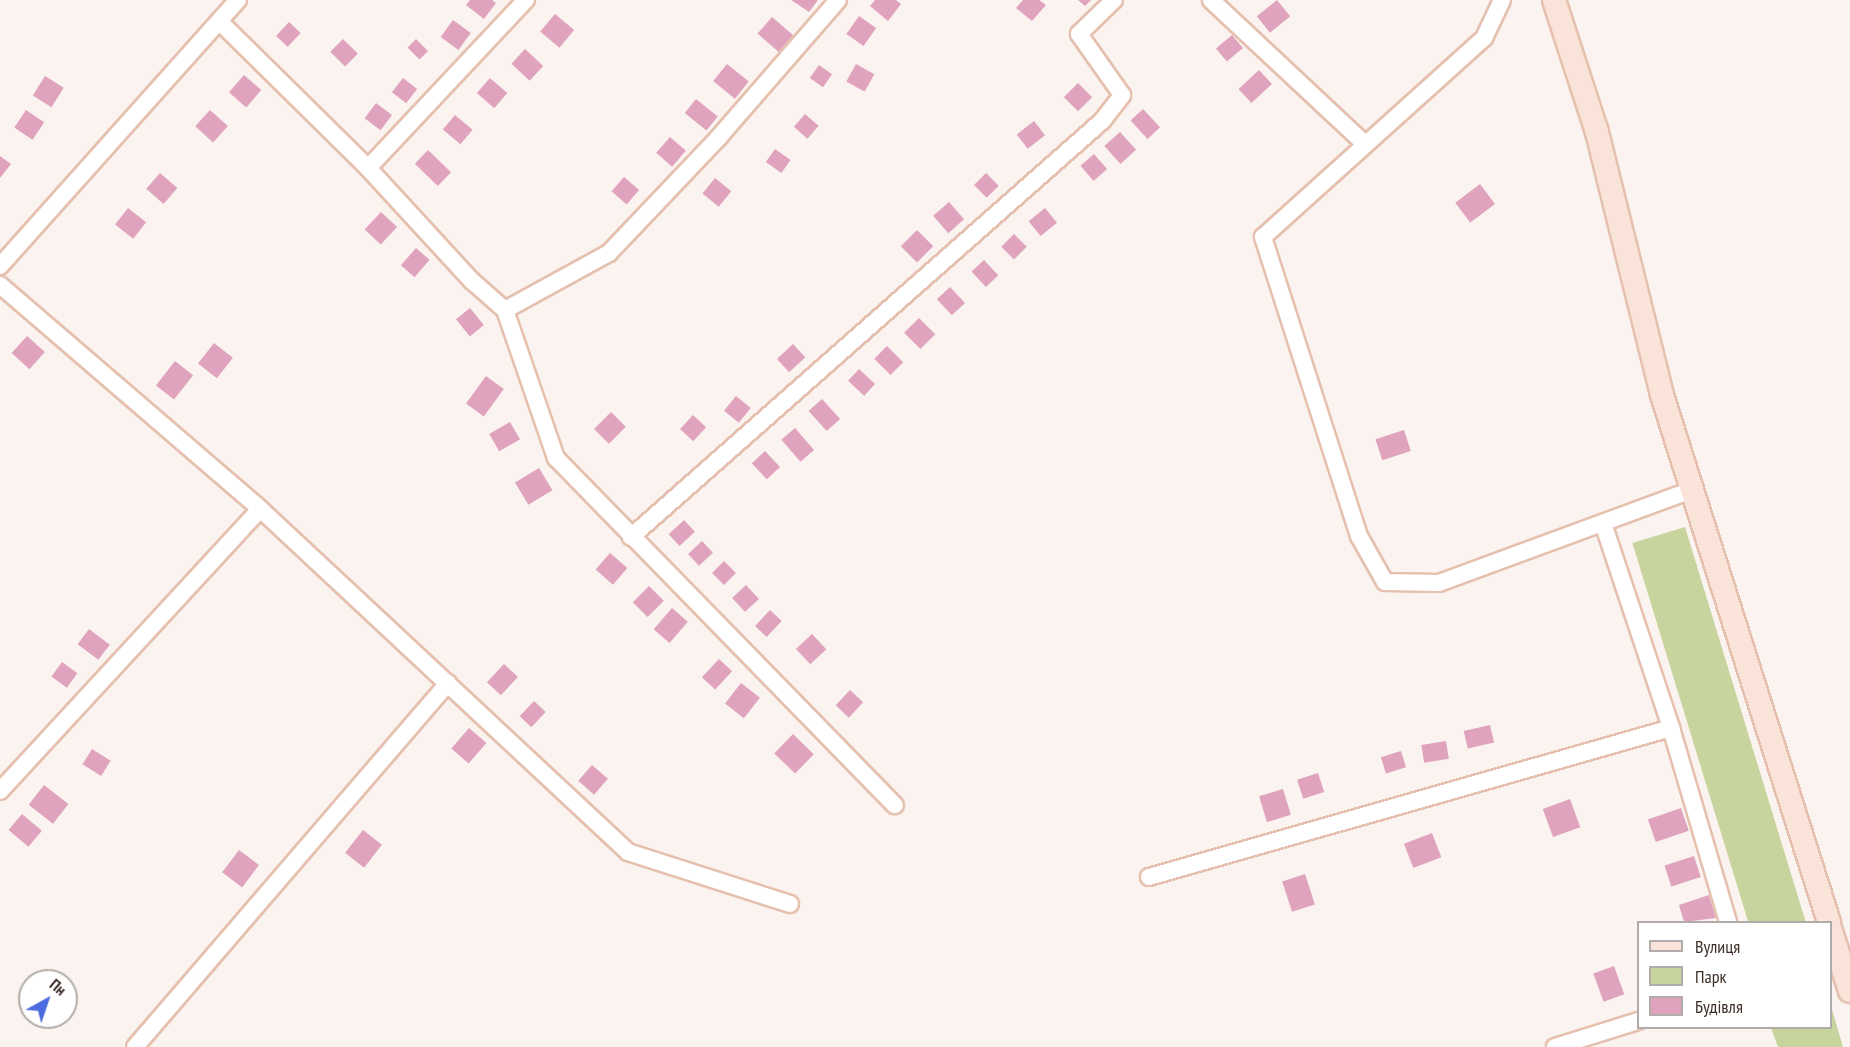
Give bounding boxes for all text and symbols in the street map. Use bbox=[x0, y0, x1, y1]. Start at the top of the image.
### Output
legend bbox=[1637, 921, 1832, 1029]
text: Вулиця bbox=[1695, 935, 1740, 958]
text: Парк bbox=[1695, 965, 1726, 988]
north arrow bbox=[18, 969, 78, 1029]
text: Пн bbox=[46, 974, 71, 999]
text: Будівля bbox=[1695, 995, 1743, 1018]

